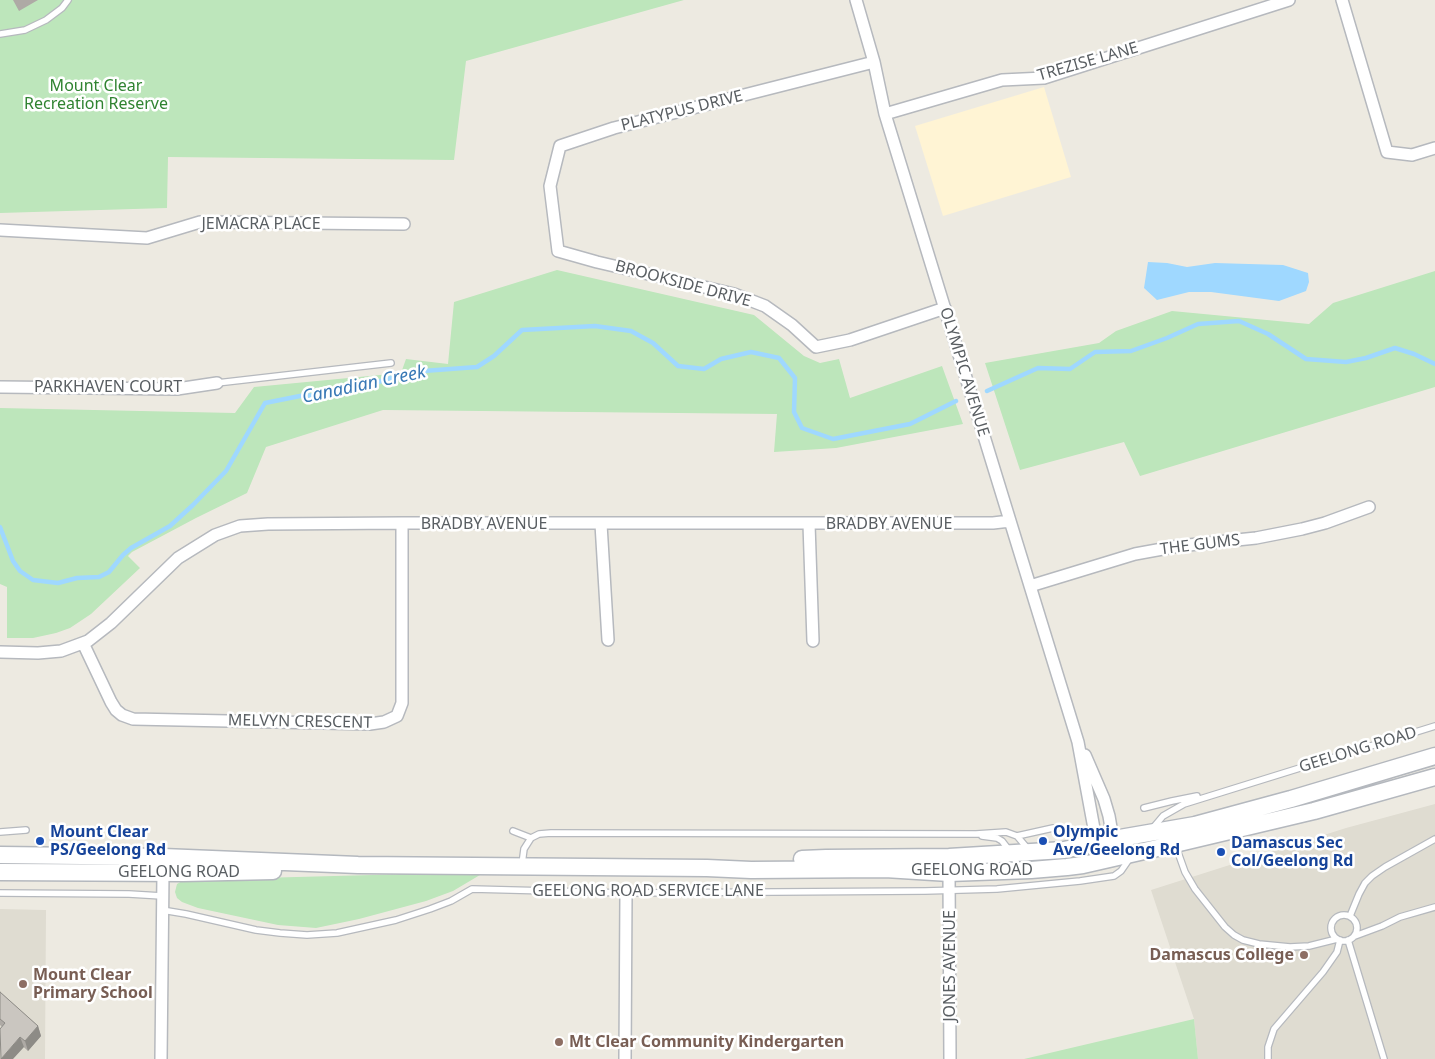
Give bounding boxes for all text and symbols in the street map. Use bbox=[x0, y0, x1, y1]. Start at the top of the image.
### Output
street label: TREZISE LANE bbox=[1035, 38, 1141, 86]
park label: Mount Clear Recreation Reserve bbox=[24, 76, 168, 114]
street label: PLATYPUS DRIVE bbox=[619, 87, 745, 135]
street label: JEMACRA PLACE bbox=[201, 214, 321, 234]
street label: BROOKSIDE DRIVE bbox=[613, 257, 753, 311]
street label: OLYMPIC AVENUE bbox=[935, 305, 993, 439]
water label: Canadian Creek bbox=[300, 361, 428, 409]
street label: PARKHAVEN COURT bbox=[34, 377, 182, 397]
street label: BRADBY AVENUE bbox=[421, 514, 547, 534]
street label: BRADBY AVENUE bbox=[826, 514, 952, 534]
street label: THE GUMS bbox=[1159, 531, 1241, 559]
street label: MELVYN CRESCENT bbox=[228, 711, 372, 733]
street label: GEELONG ROAD bbox=[1297, 723, 1419, 777]
place label: Mount Clear PS/Geelong Rd bbox=[50, 822, 166, 860]
place label: Olympic Ave/Geelong Rd bbox=[1053, 822, 1180, 860]
place label: Damascus Sec Col/Geelong Rd bbox=[1231, 833, 1353, 871]
marker: Mount Clear PS/Geelong Rd bbox=[34, 835, 46, 847]
marker: Olympic Ave/Geelong Rd bbox=[1037, 835, 1049, 847]
marker: Damascus Sec Col/Geelong Rd bbox=[1215, 846, 1227, 858]
street label: GEELONG ROAD bbox=[911, 860, 1033, 880]
street label: GEELONG ROAD bbox=[118, 862, 240, 882]
street label: GEELONG ROAD SERVICE LANE bbox=[532, 881, 764, 901]
street label: JONES AVENUE bbox=[940, 910, 960, 1022]
place label: Damascus College bbox=[1150, 945, 1294, 965]
marker: Damascus College bbox=[1298, 949, 1310, 961]
place label: Mount Clear Primary School bbox=[33, 965, 153, 1003]
marker: Mount Clear Primary School bbox=[17, 978, 29, 990]
place label: Mt Clear Community Kindergarten bbox=[569, 1032, 844, 1052]
marker: Mt Clear Community Kindergarten bbox=[553, 1036, 565, 1048]

